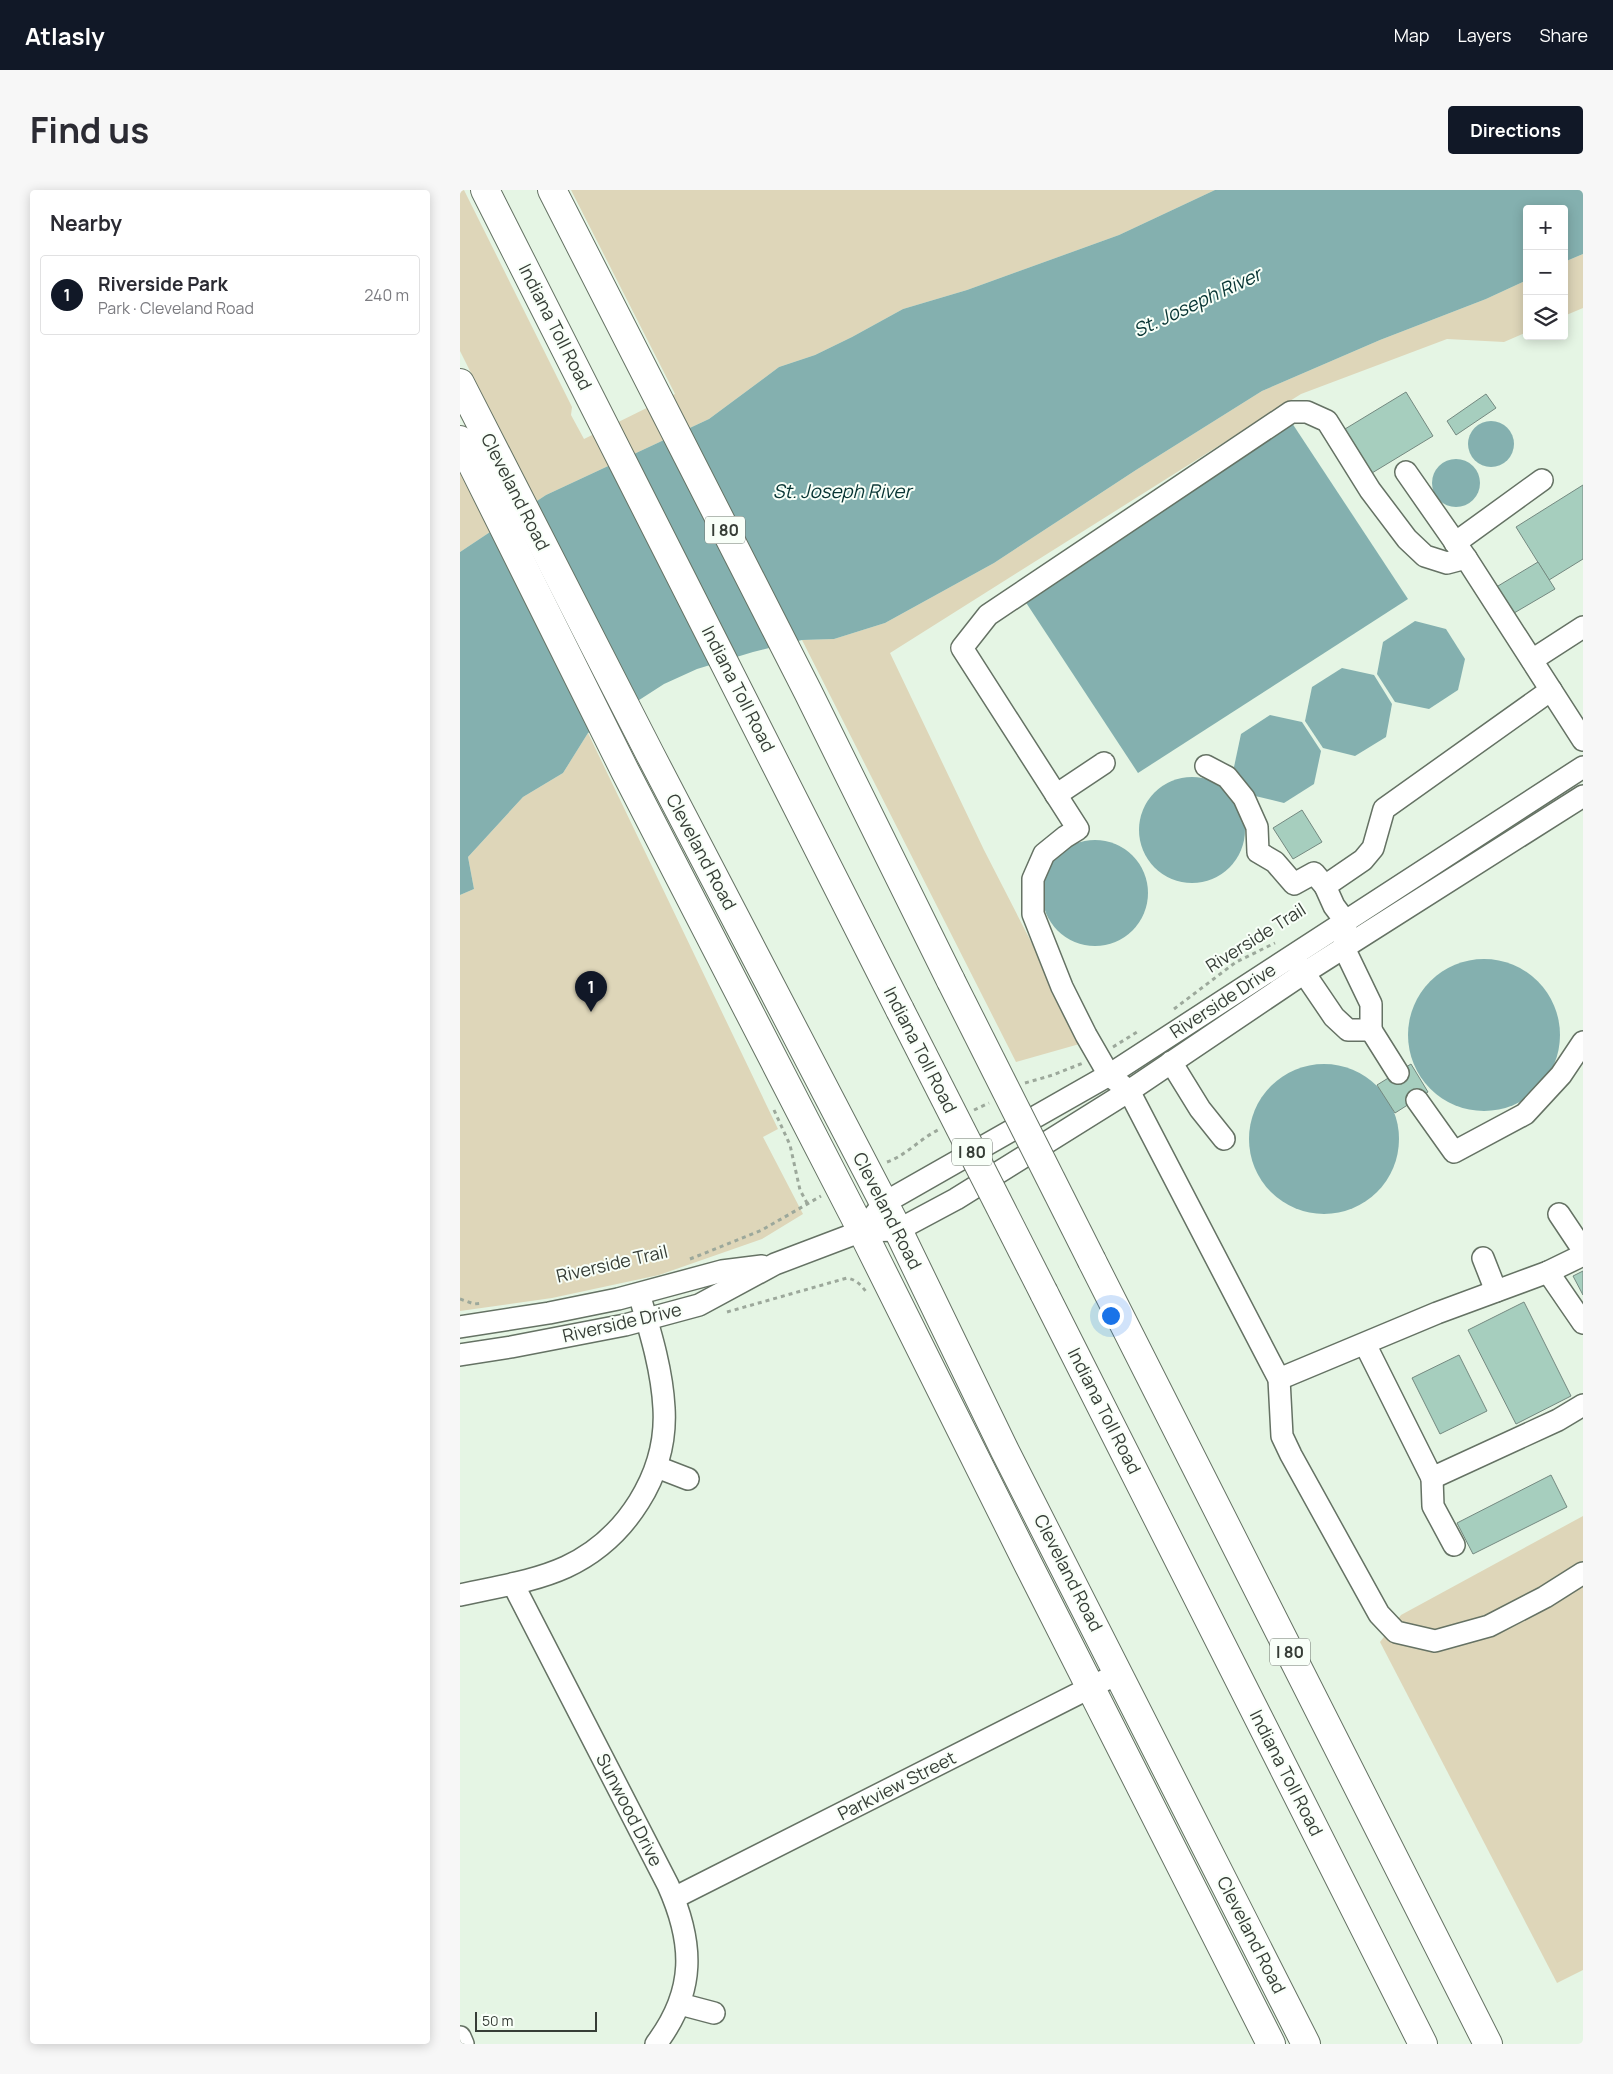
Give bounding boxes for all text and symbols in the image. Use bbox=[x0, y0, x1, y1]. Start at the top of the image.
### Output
text: Atlasly bbox=[25, 19, 105, 52]
text: Map bbox=[1394, 23, 1429, 47]
text: Layers bbox=[1457, 23, 1511, 47]
text: Share bbox=[1539, 23, 1588, 47]
text: Find us bbox=[30, 106, 149, 154]
button: Directions bbox=[1448, 106, 1583, 154]
map controls bbox=[1523, 205, 1568, 340]
button: + bbox=[1523, 205, 1568, 250]
text: Nearby bbox=[50, 209, 122, 237]
button: − bbox=[1523, 250, 1568, 295]
street label: Indiana Toll Road bbox=[514, 259, 598, 394]
water label: St. Joseph River bbox=[1129, 260, 1267, 343]
text: Riverside Park bbox=[98, 271, 228, 297]
text: 1 bbox=[63, 284, 71, 306]
text: 240 m bbox=[364, 284, 409, 306]
button: layers bbox=[1523, 295, 1568, 340]
text: Park · Cleveland Road bbox=[98, 297, 254, 319]
street label: Cleveland Road bbox=[476, 429, 556, 554]
water label: St. Joseph River bbox=[773, 478, 913, 504]
road number: I 80 bbox=[705, 516, 745, 544]
street label: Indiana Toll Road bbox=[697, 621, 781, 756]
street label: Cleveland Road bbox=[661, 789, 743, 914]
street label: Riverside Trail bbox=[1201, 897, 1310, 977]
street label: Riverside Drive bbox=[1165, 957, 1280, 1043]
pin: 1 bbox=[575, 971, 607, 1012]
street label: Indiana Toll Road bbox=[879, 982, 963, 1117]
road number: I 80 bbox=[952, 1139, 992, 1166]
street label: Cleveland Road bbox=[848, 1148, 928, 1273]
street label: Riverside Trail bbox=[554, 1239, 670, 1288]
street label: Riverside Drive bbox=[560, 1297, 684, 1347]
your location bbox=[1098, 1303, 1124, 1329]
street label: Indiana Toll Road bbox=[1063, 1343, 1147, 1478]
street label: Cleveland Road bbox=[1029, 1510, 1109, 1635]
road number: I 80 bbox=[1270, 1638, 1310, 1665]
street label: Indiana Toll Road bbox=[1245, 1705, 1329, 1840]
street label: Parkview Street bbox=[833, 1745, 960, 1825]
street label: Sunwood Drive bbox=[591, 1749, 669, 1870]
street label: Cleveland Road bbox=[1212, 1872, 1292, 1997]
scale bar bbox=[475, 2009, 598, 2032]
text: 50 m bbox=[482, 2011, 513, 2030]

